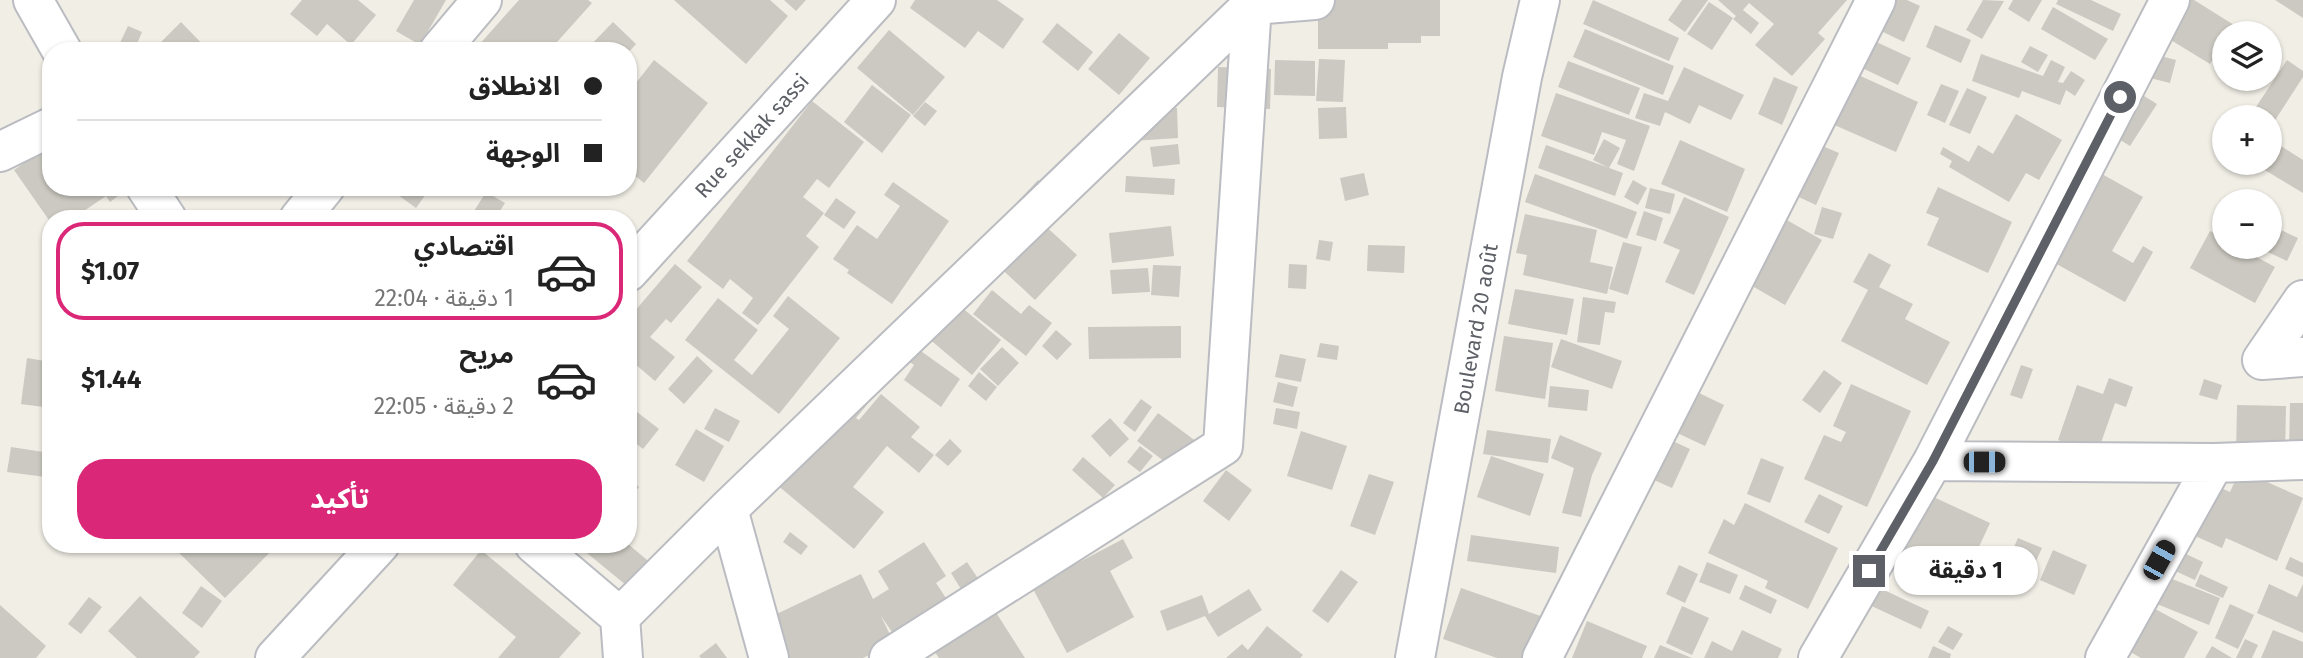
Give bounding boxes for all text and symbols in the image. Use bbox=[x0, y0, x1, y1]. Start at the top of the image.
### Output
map controls bbox=[2212, 21, 2282, 259]
button: layers bbox=[2212, 21, 2282, 91]
street label: Rue sekkak sassi bbox=[689, 68, 815, 204]
text: الانطلاق bbox=[469, 71, 560, 102]
route start bbox=[2104, 81, 2136, 113]
button: + bbox=[2212, 105, 2282, 175]
text: الوجهة bbox=[486, 138, 560, 169]
button: − bbox=[2212, 189, 2282, 259]
text: اقتصادي bbox=[414, 231, 514, 262]
icon: car bbox=[535, 240, 598, 303]
street label: Boulevard 20 août bbox=[1448, 241, 1504, 416]
text: $1.07 bbox=[81, 256, 139, 287]
text: 1 دقيقة · 22:04 bbox=[374, 284, 514, 312]
text: مريح bbox=[459, 339, 514, 370]
icon: car bbox=[535, 348, 598, 411]
text: $1.44 bbox=[81, 364, 141, 395]
text: 2 دقيقة · 22:05 bbox=[374, 392, 514, 420]
car bbox=[1964, 452, 2006, 473]
button: تأكيد bbox=[77, 459, 602, 539]
car bbox=[2140, 537, 2179, 583]
callout: 1 دقيقة bbox=[1894, 546, 2037, 596]
route end bbox=[1853, 555, 1885, 587]
text: 1 دقيقة bbox=[1929, 556, 2003, 584]

